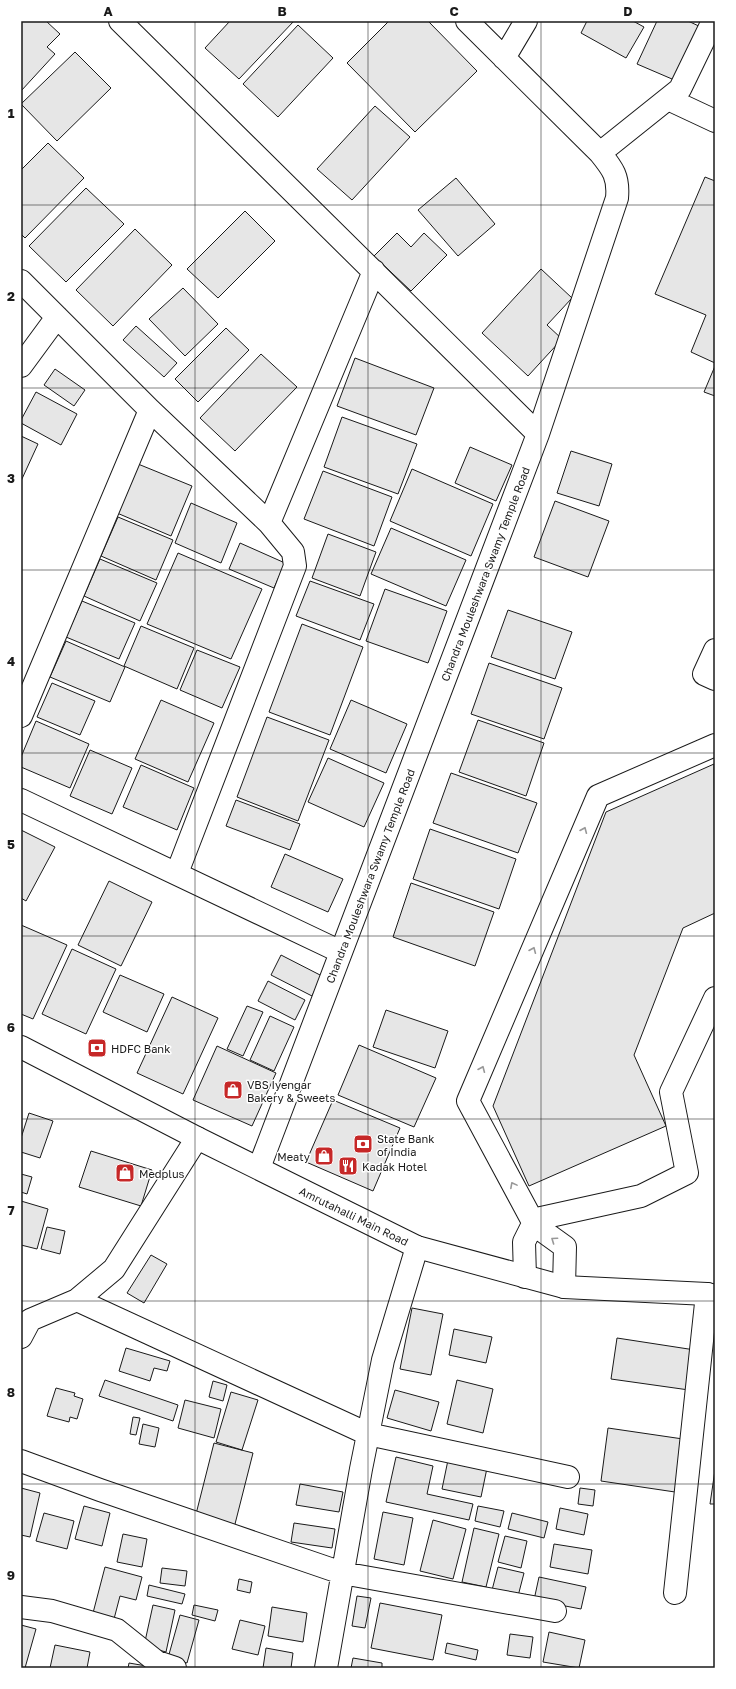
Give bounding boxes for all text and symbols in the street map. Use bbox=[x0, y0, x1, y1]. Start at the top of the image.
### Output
text: A bbox=[103, 3, 113, 19]
text: B bbox=[277, 3, 287, 19]
text: C bbox=[449, 3, 459, 19]
text: D bbox=[623, 3, 633, 19]
text: 1 bbox=[8, 105, 15, 121]
text: 2 bbox=[7, 288, 15, 304]
street label: Chandra Mouleshwara Swamy Temple Road bbox=[438, 465, 532, 683]
text: 3 bbox=[7, 470, 15, 486]
text: 4 bbox=[7, 653, 15, 669]
street label: Chandra Mouleshwara Swamy Temple Road bbox=[323, 767, 417, 985]
one-way arrow bbox=[579, 827, 587, 835]
text: 5 bbox=[7, 836, 15, 852]
one-way arrow bbox=[528, 946, 536, 954]
text: 6 bbox=[7, 1019, 15, 1035]
bank icon: HDFC Bank bbox=[86, 1037, 108, 1059]
place label: HDFC Bank bbox=[111, 1042, 170, 1055]
one-way arrow bbox=[477, 1066, 485, 1074]
place label: VBS Iyengar Bakery & Sweets bbox=[247, 1078, 335, 1104]
shop icon: VBS Iyengar Bakery & Sweets bbox=[222, 1079, 244, 1101]
place label: State Bank of India bbox=[377, 1132, 434, 1158]
bank icon: State Bank of India bbox=[352, 1133, 374, 1155]
shop icon: Meaty bbox=[313, 1145, 335, 1167]
place label: Meaty bbox=[277, 1150, 310, 1163]
restaurant icon: Kadak Hotel bbox=[337, 1155, 359, 1177]
place label: Kadak Hotel bbox=[362, 1160, 427, 1173]
shop icon: Medplus bbox=[114, 1162, 136, 1184]
place label: Medplus bbox=[139, 1167, 185, 1180]
one-way arrow bbox=[511, 1182, 518, 1190]
street label: Amrutahalli Main Road bbox=[297, 1184, 411, 1248]
text: 7 bbox=[7, 1202, 15, 1218]
one-way arrow bbox=[552, 1238, 559, 1245]
text: 8 bbox=[7, 1384, 15, 1400]
text: 9 bbox=[7, 1567, 15, 1583]

